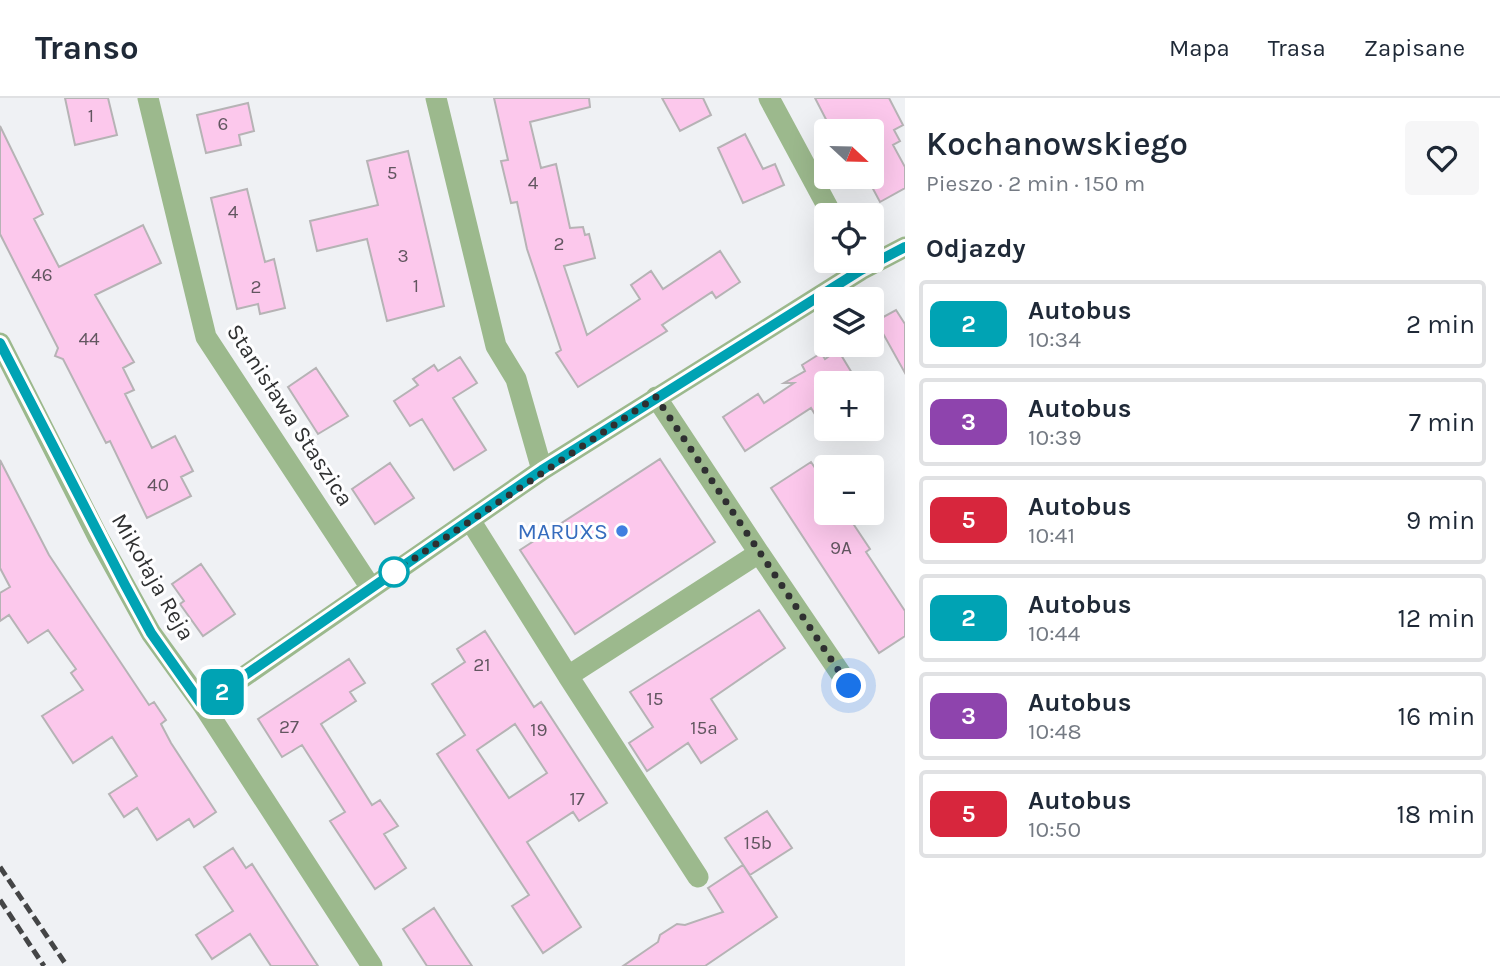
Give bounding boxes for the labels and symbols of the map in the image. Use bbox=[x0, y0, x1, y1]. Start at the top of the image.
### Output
house number: 1 bbox=[88, 105, 94, 127]
house number: 6 bbox=[218, 113, 228, 135]
north arrow bbox=[814, 119, 884, 189]
house number: 5 bbox=[387, 162, 397, 184]
house number: 4 bbox=[528, 172, 539, 194]
house number: 4 bbox=[228, 201, 239, 223]
house number: 2 bbox=[553, 233, 565, 255]
house number: 3 bbox=[397, 245, 409, 267]
house number: 46 bbox=[31, 264, 53, 286]
house number: 1 bbox=[413, 275, 419, 297]
house number: 2 bbox=[250, 276, 262, 298]
street label: Stanisława Staszica bbox=[221, 319, 359, 511]
house number: 44 bbox=[78, 328, 100, 350]
house number: 40 bbox=[147, 474, 169, 496]
street label: Mikołaja Reja bbox=[106, 509, 200, 645]
place label: MARUXS bbox=[518, 518, 608, 545]
marker: MARUXS bbox=[614, 523, 630, 539]
house number: 9A bbox=[830, 537, 852, 559]
unlabelled marker bbox=[379, 557, 409, 587]
house number: 21 bbox=[473, 654, 491, 676]
your location bbox=[831, 668, 866, 703]
line badge: 2 bbox=[199, 669, 245, 715]
house number: 15 bbox=[646, 688, 664, 710]
house number: 27 bbox=[279, 716, 299, 738]
house number: 15a bbox=[690, 717, 718, 739]
house number: 19 bbox=[530, 719, 548, 741]
house number: 17 bbox=[569, 788, 585, 810]
house number: 15b bbox=[744, 832, 772, 854]

